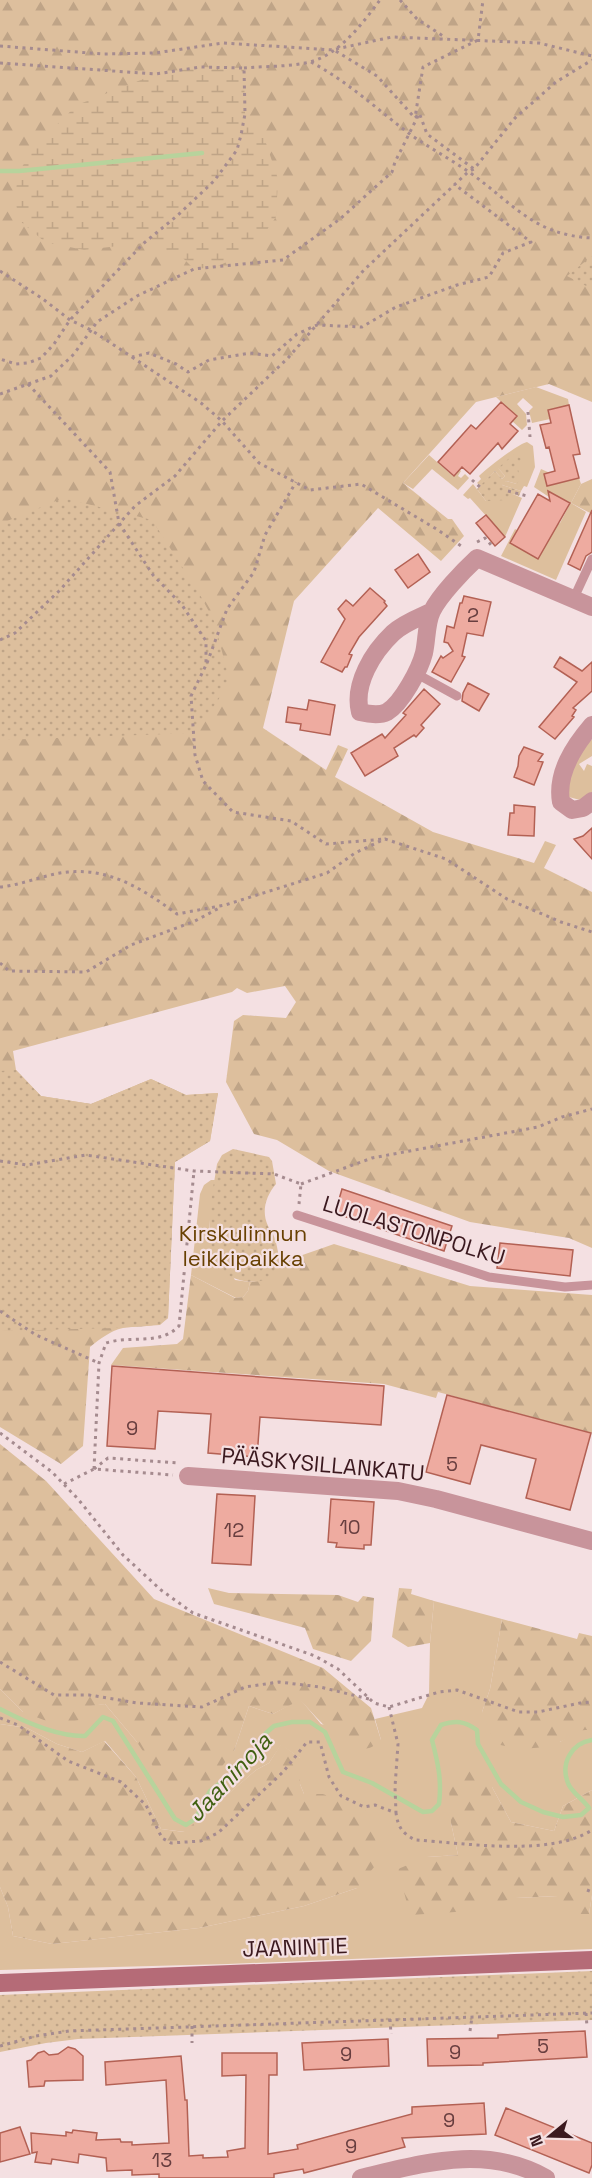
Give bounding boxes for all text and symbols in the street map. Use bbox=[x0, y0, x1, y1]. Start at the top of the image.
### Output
house number: 2 bbox=[467, 602, 479, 628]
street label: LUOLASTONPOLKU bbox=[319, 1189, 509, 1271]
park label: Kirskulinnun leikkipaikka bbox=[179, 1219, 307, 1272]
house number: 9 bbox=[126, 1415, 138, 1441]
street label: PÄÄSKYSILLANKATU bbox=[220, 1441, 426, 1487]
house number: 5 bbox=[446, 1451, 458, 1477]
house number: 10 bbox=[339, 1514, 361, 1540]
house number: 12 bbox=[224, 1517, 244, 1543]
water label: Jaaninoja bbox=[180, 1726, 278, 1828]
street label: JAANINTIE bbox=[242, 1931, 348, 1963]
house number: 5 bbox=[537, 2033, 549, 2059]
house number: 9 bbox=[449, 2039, 461, 2065]
house number: 9 bbox=[340, 2041, 352, 2067]
north arrow bbox=[520, 2106, 580, 2166]
house number: 9 bbox=[443, 2107, 455, 2133]
text: N bbox=[525, 2132, 548, 2149]
house number: 9 bbox=[345, 2133, 357, 2159]
house number: 13 bbox=[152, 2147, 172, 2173]

